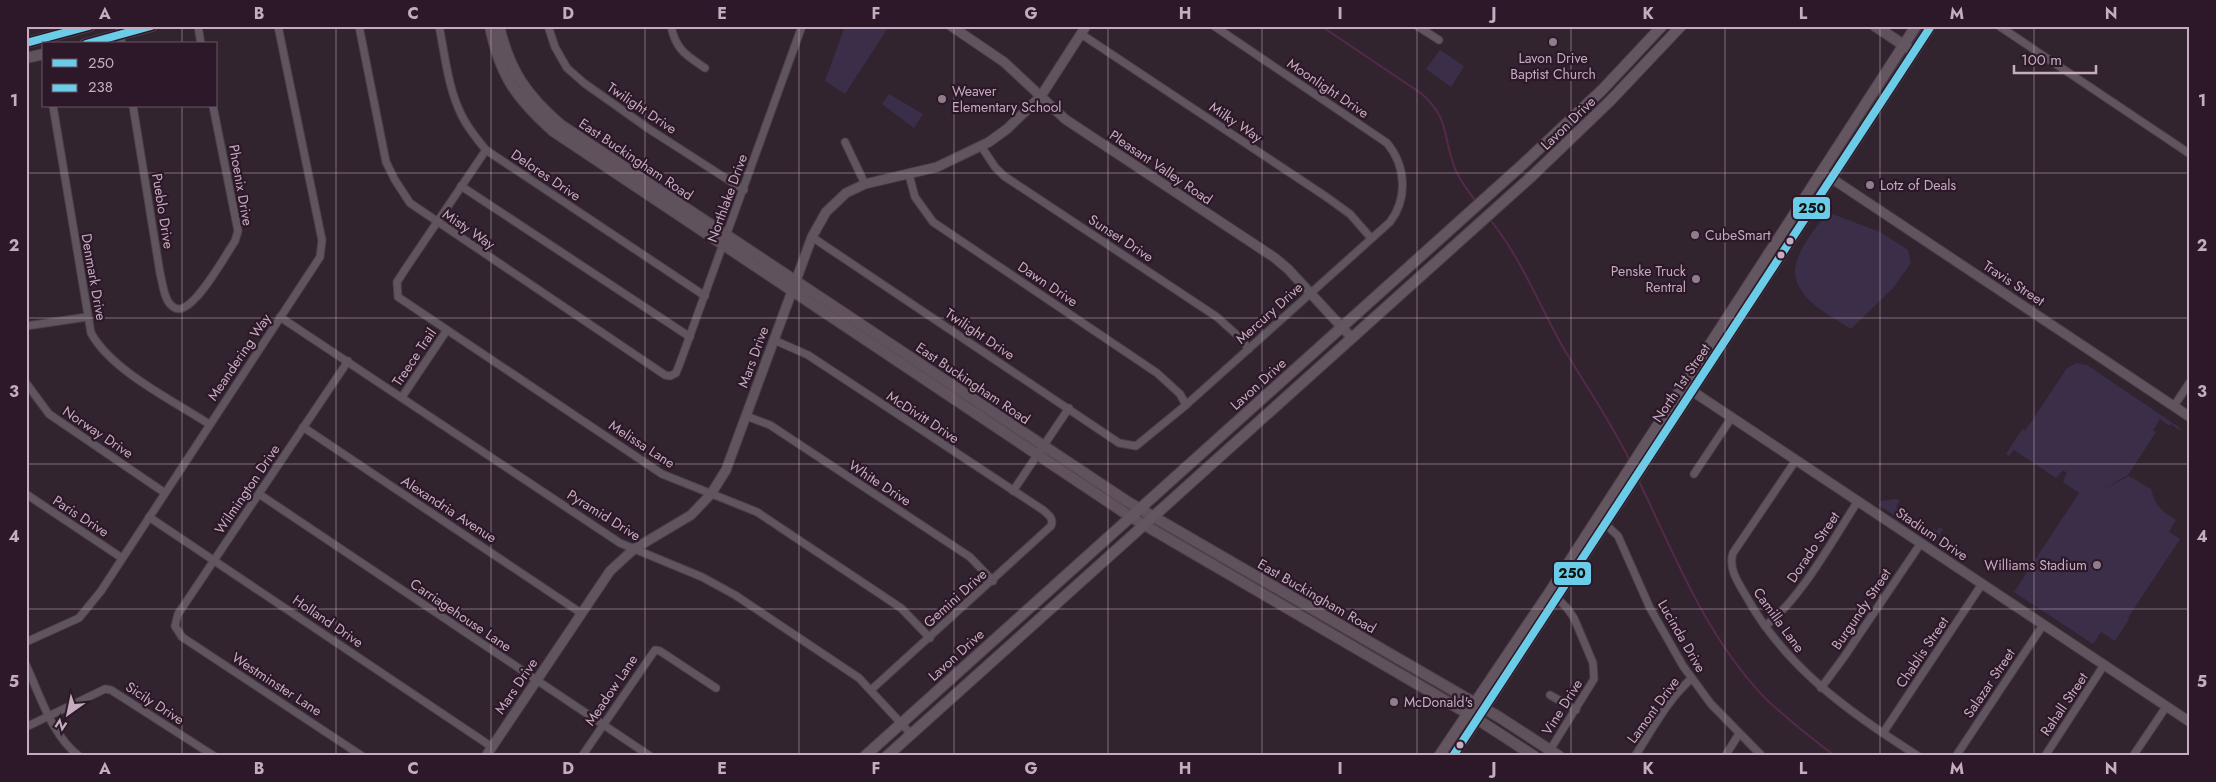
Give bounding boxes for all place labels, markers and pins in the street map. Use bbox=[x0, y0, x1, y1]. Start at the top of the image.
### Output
marker: Lavon Drive Baptist Church bbox=[1547, 36, 1559, 48]
place label: Lavon Drive Baptist Church bbox=[1510, 48, 1596, 84]
place label: Weaver Elementary School bbox=[952, 81, 1062, 117]
marker: Weaver Elementary School bbox=[936, 93, 948, 105]
place label: Lotz of Deals bbox=[1880, 175, 1956, 195]
marker: Lotz of Deals bbox=[1864, 179, 1876, 191]
place label: CubeSmart bbox=[1705, 225, 1771, 245]
marker: CubeSmart bbox=[1689, 229, 1701, 241]
unlabelled marker bbox=[1785, 236, 1795, 246]
unlabelled marker bbox=[1776, 250, 1786, 260]
place label: Penske Truck Rentral bbox=[1611, 261, 1687, 297]
marker: Penske Truck Rentral bbox=[1690, 273, 1702, 285]
place label: Williams Stadium bbox=[1984, 555, 2087, 575]
marker: Williams Stadium bbox=[2091, 559, 2103, 571]
place label: McDonald's bbox=[1404, 692, 1473, 712]
marker: McDonald's bbox=[1388, 696, 1400, 708]
unlabelled marker bbox=[1455, 740, 1465, 750]

